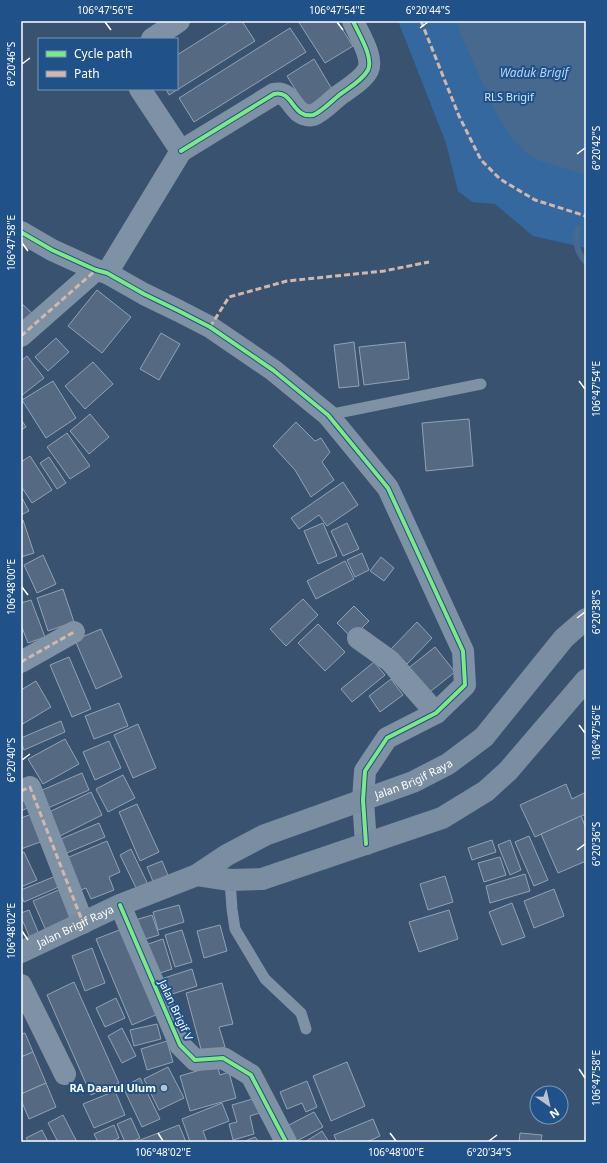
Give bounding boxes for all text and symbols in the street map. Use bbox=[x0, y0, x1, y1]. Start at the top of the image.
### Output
text: 106°47'56"E bbox=[77, 3, 133, 17]
text: 106°47'54"E bbox=[309, 3, 365, 17]
text: 6°20'44"S bbox=[406, 3, 451, 17]
legend bbox=[38, 38, 178, 90]
text: 6°20'46"S bbox=[4, 41, 18, 86]
text: Cycle path bbox=[74, 45, 132, 62]
water label: Waduk Brigif bbox=[500, 64, 571, 81]
text: Path bbox=[74, 65, 100, 82]
park label: RLS Brigif bbox=[484, 89, 535, 104]
text: 6°20'42"S bbox=[589, 125, 603, 170]
text: 106°47'58"E bbox=[4, 215, 18, 271]
text: 106°47'54"E bbox=[589, 361, 603, 417]
text: 106°48'00"E bbox=[4, 559, 18, 615]
text: 6°20'38"S bbox=[589, 589, 603, 634]
text: 106°47'56"E bbox=[589, 705, 603, 761]
text: 6°20'40"S bbox=[4, 737, 18, 782]
street label: Jalan Brigif Raya bbox=[372, 755, 455, 802]
text: 6°20'36"S bbox=[589, 821, 603, 866]
street label: Jalan Brigif Raya bbox=[33, 901, 116, 951]
text: 106°48'02"E bbox=[4, 903, 18, 959]
street label: Jalan Brigif V bbox=[155, 976, 197, 1043]
text: 106°47'58"E bbox=[589, 1050, 603, 1106]
place label: RA Daarul Ulum bbox=[69, 1080, 156, 1095]
marker: RA Daarul Ulum bbox=[159, 1083, 169, 1093]
north arrow bbox=[529, 1085, 569, 1125]
text: N bbox=[547, 1105, 563, 1122]
text: 106°48'02"E bbox=[135, 1145, 191, 1159]
text: 106°48'00"E bbox=[368, 1145, 424, 1159]
text: 6°20'34"S bbox=[467, 1145, 512, 1159]

